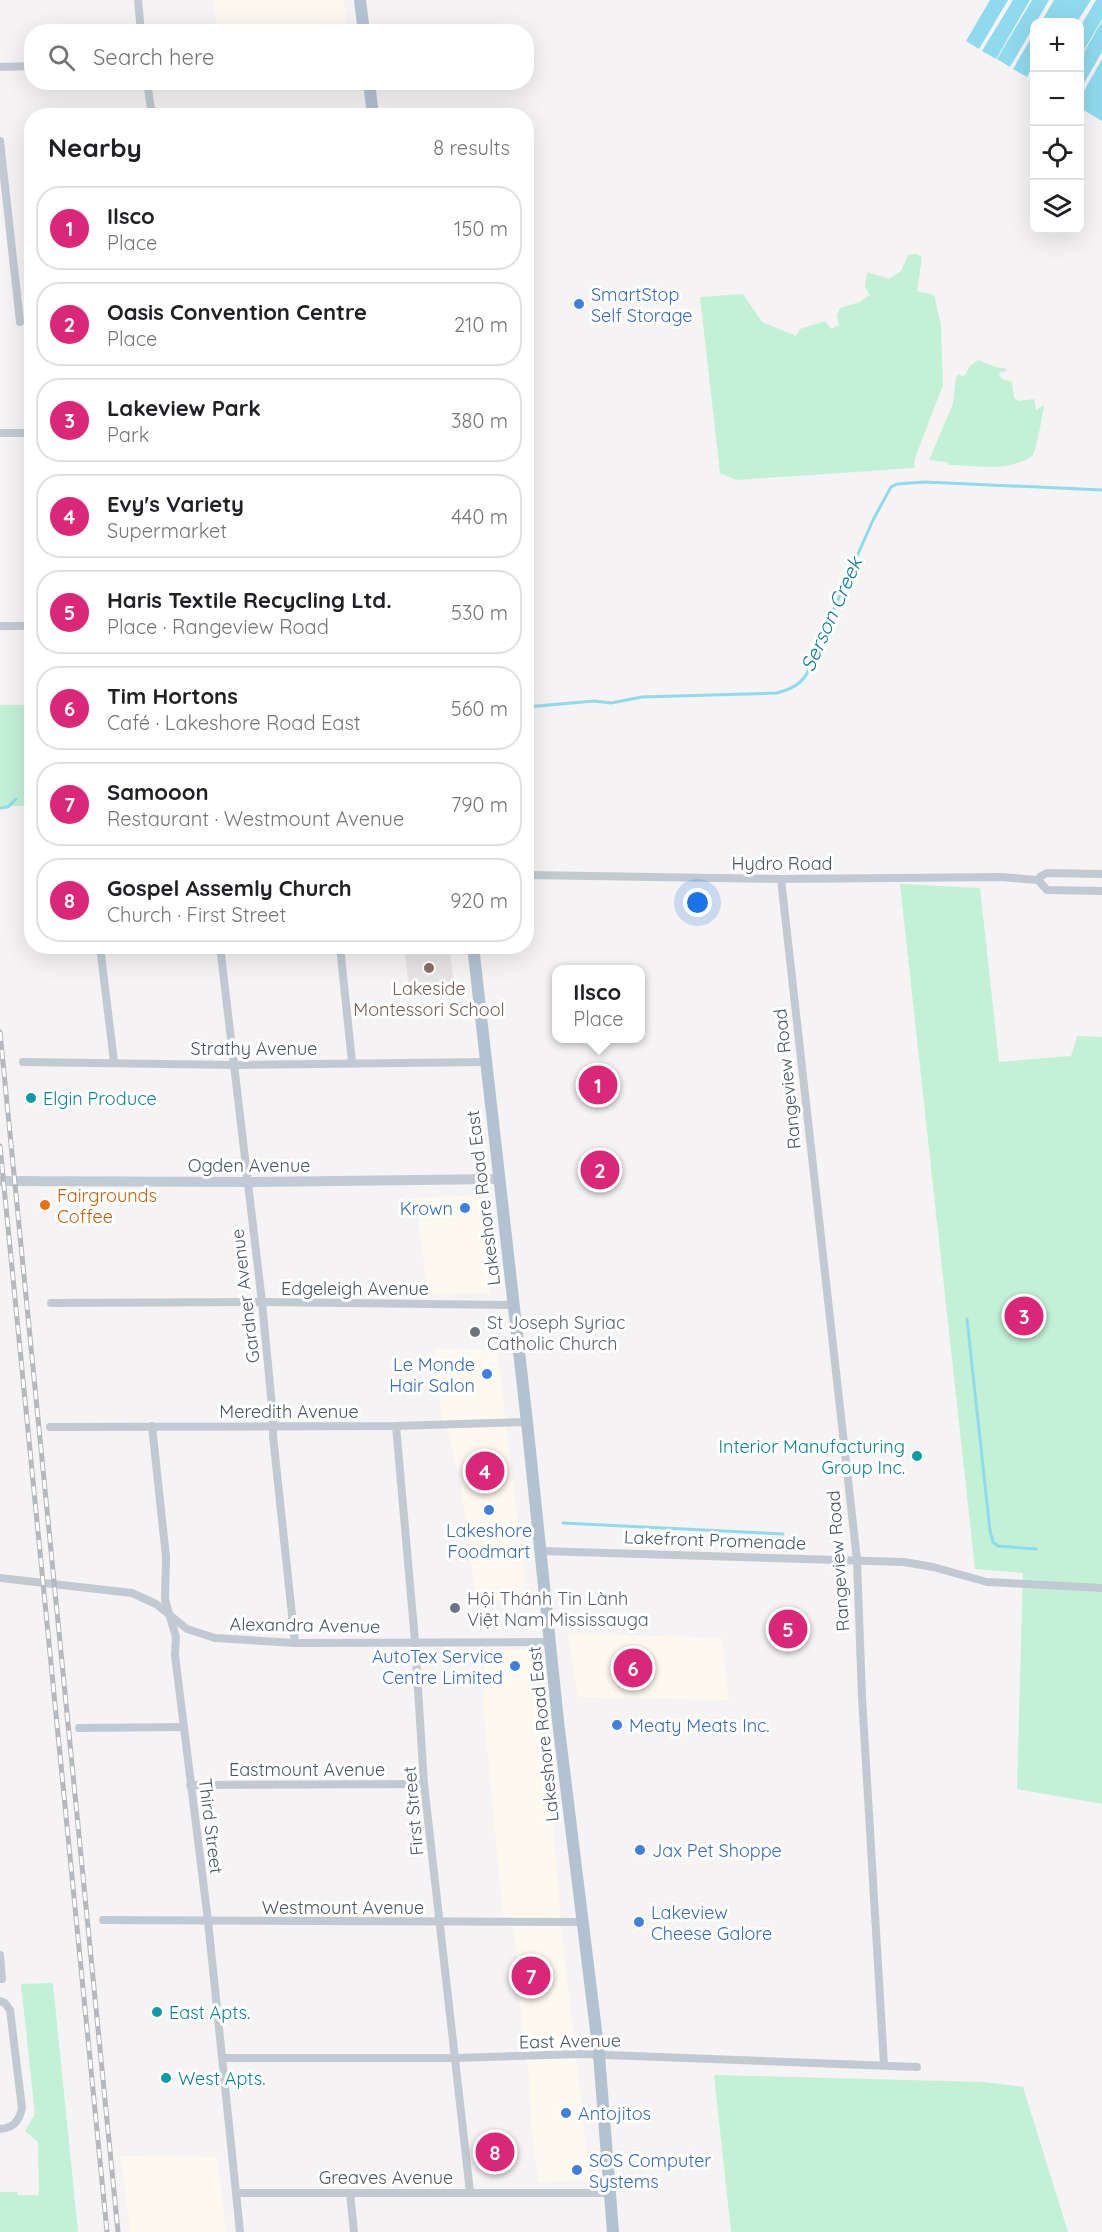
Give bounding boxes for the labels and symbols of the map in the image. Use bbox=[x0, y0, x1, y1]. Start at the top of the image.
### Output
place label: SmartStop Self Storage bbox=[591, 283, 692, 327]
marker: SmartStop Self Storage bbox=[572, 297, 586, 311]
water label: Serson Creek bbox=[795, 551, 868, 675]
street label: Hydro Road bbox=[732, 852, 832, 875]
your location bbox=[683, 888, 712, 917]
marker: Lakeside Montessori School bbox=[422, 961, 436, 975]
place label: Lakeside Montessori School bbox=[353, 977, 505, 1021]
street label: Rangeview Road bbox=[768, 1008, 806, 1150]
street label: Strathy Avenue bbox=[191, 1037, 317, 1060]
pin: 1 bbox=[578, 1062, 618, 1108]
place label: Elgin Produce bbox=[43, 1087, 157, 1110]
marker: Elgin Produce bbox=[24, 1091, 38, 1105]
street label: Lakeshore Road East bbox=[461, 1109, 505, 1287]
pin: 2 bbox=[580, 1148, 620, 1192]
street label: Ogden Avenue bbox=[188, 1154, 310, 1177]
place label: Fairgrounds Coffee bbox=[57, 1184, 157, 1228]
place label: Krown bbox=[400, 1197, 453, 1220]
marker: Fairgrounds Coffee bbox=[38, 1198, 52, 1212]
marker: Krown bbox=[458, 1201, 472, 1215]
street label: Gardner Avenue bbox=[225, 1228, 265, 1364]
street label: Edgeleigh Avenue bbox=[281, 1277, 429, 1300]
pin: 3 bbox=[1004, 1294, 1044, 1338]
place label: St Joseph Syriac Catholic Church bbox=[487, 1311, 625, 1355]
marker: St Joseph Syriac Catholic Church bbox=[468, 1325, 482, 1339]
place label: Le Monde Hair Salon bbox=[389, 1353, 475, 1397]
marker: Le Monde Hair Salon bbox=[480, 1367, 494, 1381]
street label: Meredith Avenue bbox=[219, 1400, 359, 1423]
place label: Interior Manufacturing Group Inc. bbox=[719, 1435, 905, 1479]
pin: 4 bbox=[466, 1448, 504, 1494]
marker: Interior Manufacturing Group Inc. bbox=[910, 1449, 924, 1463]
street label: Rangeview Road bbox=[822, 1490, 854, 1632]
marker: Lakeshore Foodmart bbox=[482, 1503, 496, 1517]
place label: Lakeshore Foodmart bbox=[446, 1519, 532, 1563]
street label: Lakefront Promenade bbox=[623, 1525, 807, 1555]
place label: Hội Thánh Tin Lành Việt Nam Mississauga bbox=[467, 1587, 649, 1631]
marker: Hội Thánh Tin Lành Việt Nam Mississauga bbox=[448, 1601, 462, 1615]
pin: 5 bbox=[768, 1606, 808, 1652]
street label: Alexandra Avenue bbox=[229, 1612, 381, 1638]
place label: AutoTex Service Centre Limited bbox=[372, 1645, 503, 1689]
street label: Lakeshore Road East bbox=[522, 1645, 564, 1823]
pin: 6 bbox=[614, 1646, 652, 1690]
marker: AutoTex Service Centre Limited bbox=[508, 1659, 522, 1673]
place label: Meaty Meats Inc. bbox=[629, 1714, 770, 1737]
marker: Meaty Meats Inc. bbox=[610, 1718, 624, 1732]
street label: Eastmount Avenue bbox=[229, 1758, 385, 1781]
street label: First Street bbox=[398, 1765, 428, 1857]
street label: Third Street bbox=[194, 1777, 228, 1875]
place label: Jax Pet Shoppe bbox=[652, 1839, 782, 1862]
marker: Jax Pet Shoppe bbox=[633, 1843, 647, 1857]
street label: Westmount Avenue bbox=[262, 1896, 424, 1919]
place label: Lakeview Cheese Galore bbox=[651, 1901, 772, 1945]
marker: Lakeview Cheese Galore bbox=[632, 1915, 646, 1929]
pin: 7 bbox=[512, 1954, 550, 1998]
place label: East Apts. bbox=[169, 2001, 250, 2024]
marker: East Apts. bbox=[150, 2005, 164, 2019]
street label: East Avenue bbox=[519, 2029, 621, 2053]
place label: West Apts. bbox=[178, 2067, 265, 2090]
marker: West Apts. bbox=[159, 2071, 173, 2085]
place label: Antojitos bbox=[578, 2102, 651, 2125]
marker: Antojitos bbox=[559, 2106, 573, 2120]
pin: 8 bbox=[476, 2130, 514, 2174]
place label: SOS Computer Systems bbox=[589, 2149, 711, 2193]
marker: SOS Computer Systems bbox=[570, 2163, 584, 2177]
street label: Greaves Avenue bbox=[319, 2166, 453, 2189]

